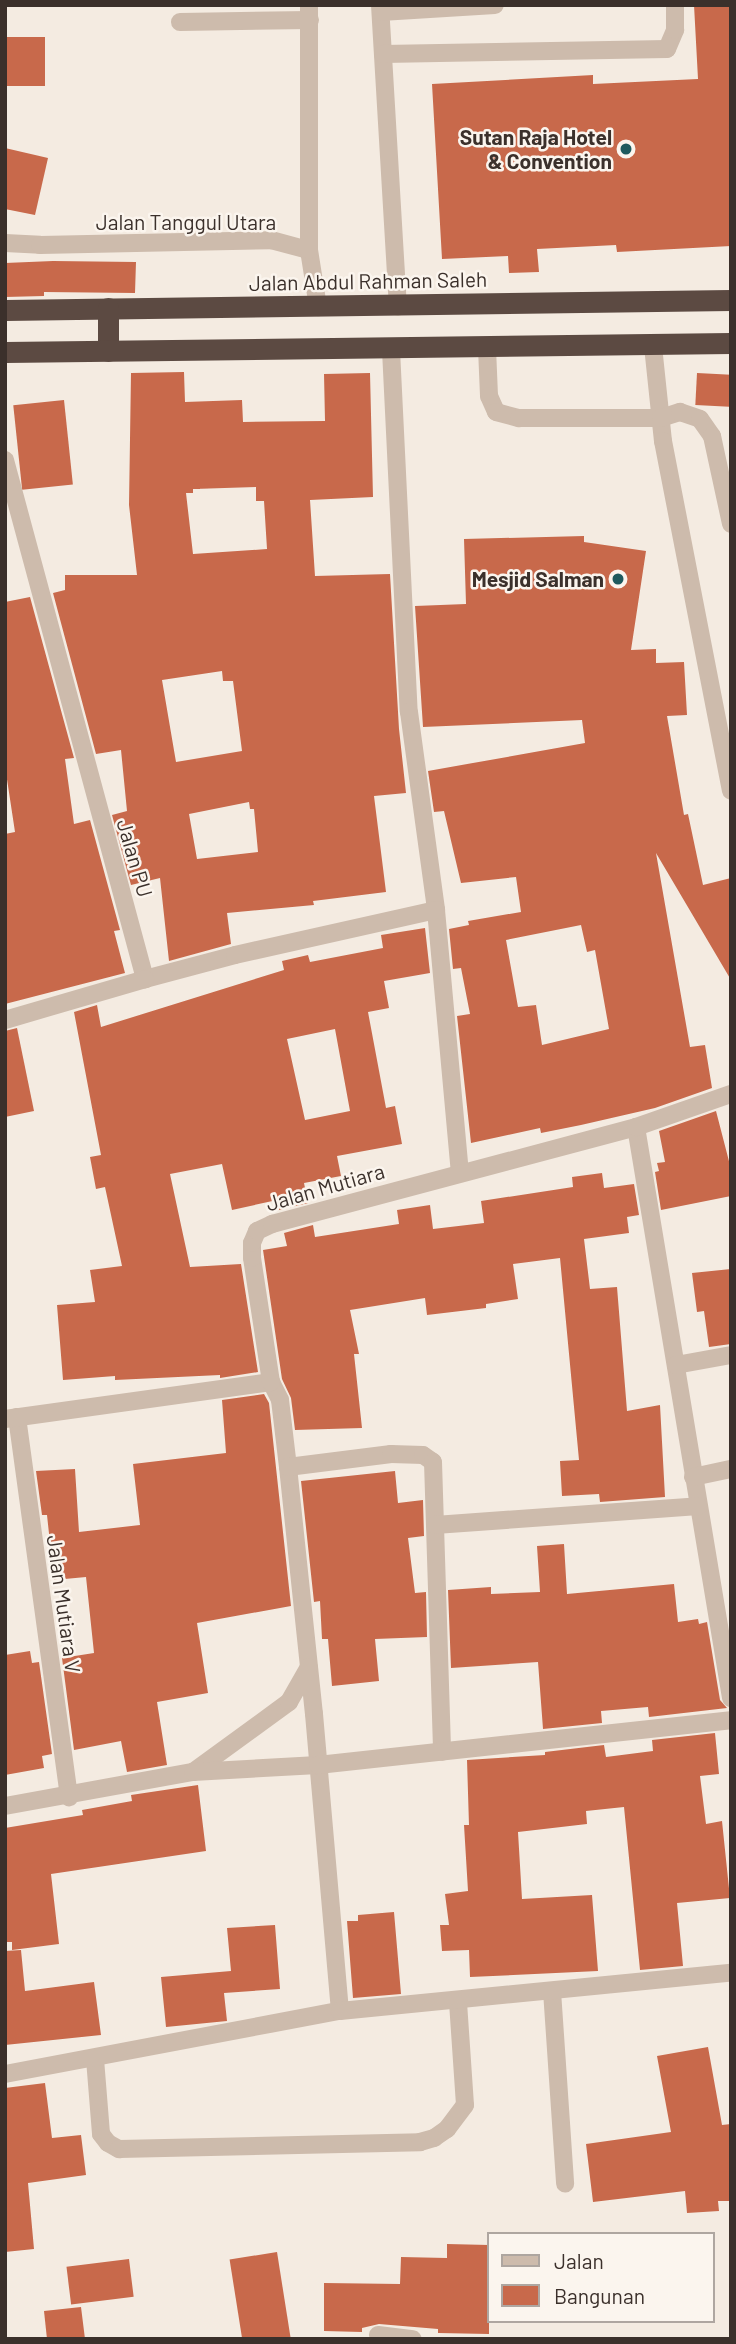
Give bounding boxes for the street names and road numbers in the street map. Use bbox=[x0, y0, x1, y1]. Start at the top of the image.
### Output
street label: Jalan Tanggul Utara bbox=[96, 209, 276, 235]
street label: Jalan Abdul Rahman Saleh bbox=[249, 266, 487, 296]
street label: Jalan PU bbox=[112, 816, 158, 900]
street label: Jalan Mutiara bbox=[263, 1158, 387, 1216]
street label: Jalan Mutiara V bbox=[42, 1534, 86, 1674]

